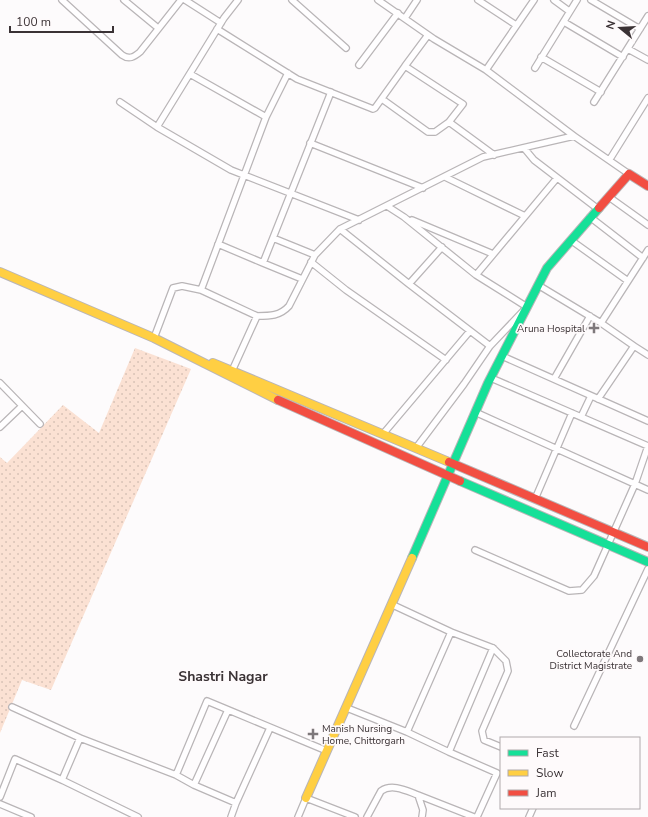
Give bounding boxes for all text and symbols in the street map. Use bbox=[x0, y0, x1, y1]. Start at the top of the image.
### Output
scale bar bbox=[10, 8, 113, 34]
north arrow bbox=[600, 8, 640, 48]
text: 100 m bbox=[16, 14, 51, 30]
text: N bbox=[603, 19, 619, 31]
place label: Aruna Hospital bbox=[517, 322, 585, 336]
marker: Aruna Hospital bbox=[588, 322, 600, 334]
place label: Collectorate And District Magistrate bbox=[550, 647, 632, 673]
marker: Collectorate And District Magistrate bbox=[635, 654, 645, 664]
district label: Shastri Nagar bbox=[178, 667, 268, 686]
place label: Manish Nursing Home, Chittorgarh bbox=[322, 722, 405, 748]
marker: Manish Nursing Home, Chittorgarh bbox=[307, 728, 319, 740]
legend bbox=[500, 737, 640, 809]
text: Fast bbox=[536, 745, 559, 761]
text: Slow bbox=[536, 765, 564, 781]
text: Jam bbox=[535, 785, 557, 801]

